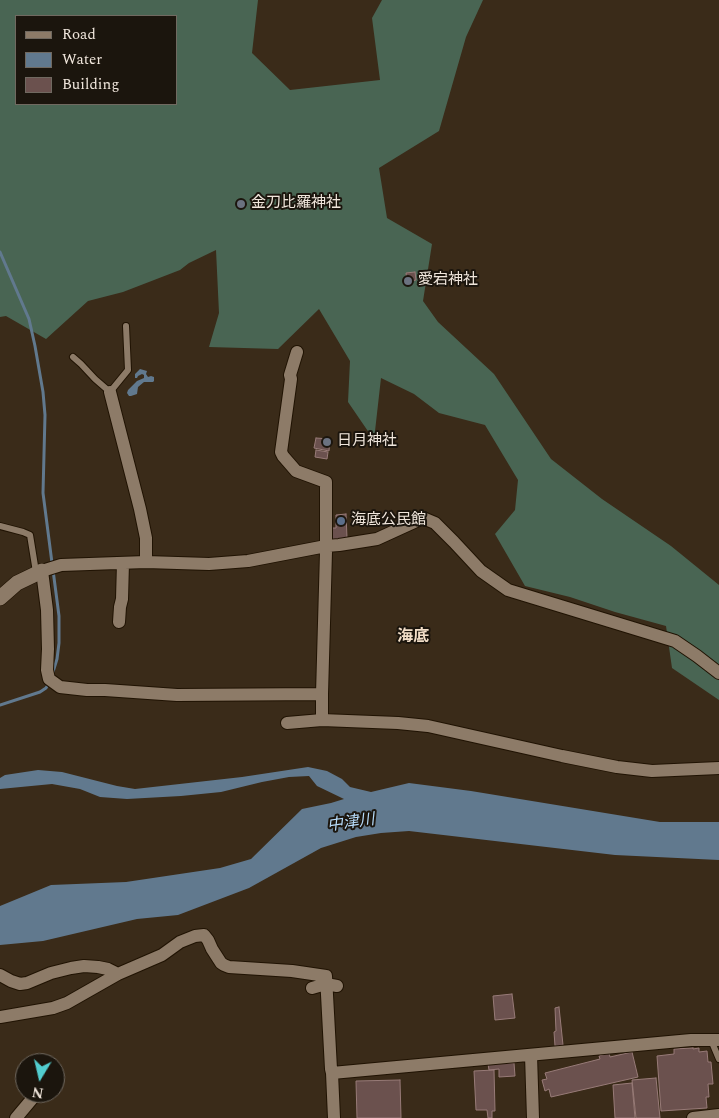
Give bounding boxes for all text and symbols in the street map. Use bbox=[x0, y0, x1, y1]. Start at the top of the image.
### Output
legend bbox=[15, 15, 178, 105]
text: Road bbox=[62, 23, 96, 46]
text: Water bbox=[62, 48, 102, 71]
text: Building bbox=[62, 73, 119, 96]
place label: 金刀比羅神社 bbox=[251, 195, 341, 213]
marker: 金刀比羅神社 bbox=[235, 198, 247, 210]
place label: 愛宕神社 bbox=[418, 272, 478, 290]
marker: 愛宕神社 bbox=[402, 275, 414, 287]
place label: 日月神社 bbox=[337, 433, 397, 451]
marker: 日月神社 bbox=[321, 436, 333, 448]
place label: 海底公民館 bbox=[351, 512, 426, 530]
marker: 海底公民館 bbox=[335, 515, 347, 527]
district label: 海底 bbox=[397, 628, 429, 648]
water label: 中津川 bbox=[326, 811, 376, 837]
north arrow bbox=[15, 1053, 65, 1103]
text: N bbox=[30, 1081, 45, 1104]

